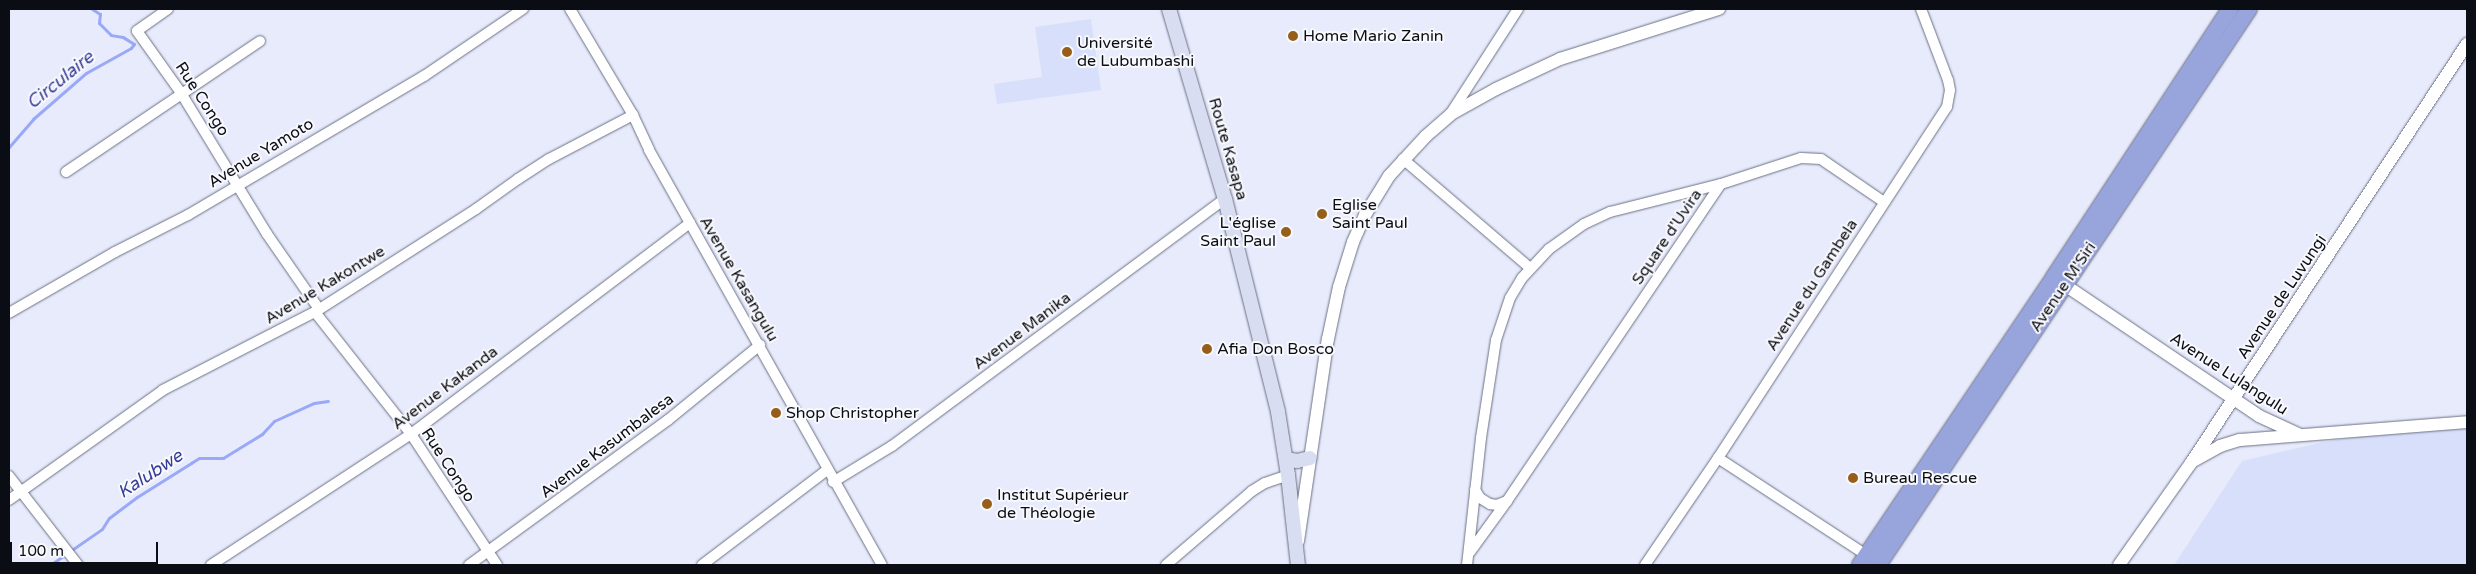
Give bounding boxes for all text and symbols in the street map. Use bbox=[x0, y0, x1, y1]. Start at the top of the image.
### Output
place label: Home Mario Zanin bbox=[1303, 26, 1444, 46]
marker: Home Mario Zanin bbox=[1287, 30, 1299, 42]
place label: Université de Lubumbashi bbox=[1077, 33, 1194, 71]
water label: Circulaire bbox=[22, 46, 98, 114]
marker: Université de Lubumbashi bbox=[1061, 46, 1073, 58]
street label: Rue Congo bbox=[171, 58, 233, 140]
street label: Route Kasapa bbox=[1204, 96, 1252, 202]
street label: Avenue Yamoto bbox=[205, 114, 317, 192]
street label: Square d'Uvira bbox=[1628, 186, 1706, 288]
place label: Eglise Saint Paul bbox=[1332, 195, 1408, 233]
marker: Eglise Saint Paul bbox=[1316, 208, 1328, 220]
street label: Avenue Kasangulu bbox=[695, 213, 783, 345]
place label: L'église Saint Paul bbox=[1200, 213, 1276, 251]
street label: Avenue du Gambela bbox=[1762, 215, 1862, 355]
marker: L'église Saint Paul bbox=[1280, 226, 1292, 238]
street label: Avenue de Luvungi bbox=[2233, 231, 2331, 363]
street label: Avenue M'Siri bbox=[2026, 238, 2100, 336]
street label: Avenue Kakontwe bbox=[261, 242, 389, 328]
street label: Avenue Manika bbox=[969, 288, 1075, 374]
street label: Avenue Lulangulu bbox=[2166, 329, 2292, 419]
place label: Afia Don Bosco bbox=[1217, 339, 1334, 359]
street label: Avenue Kakanda bbox=[388, 342, 502, 434]
marker: Afia Don Bosco bbox=[1201, 343, 1213, 355]
street label: Avenue Kasumbalesa bbox=[537, 390, 677, 502]
place label: Shop Christopher bbox=[786, 403, 919, 423]
marker: Shop Christopher bbox=[770, 407, 782, 419]
street label: Rue Congo bbox=[417, 424, 479, 506]
water label: Kalubwe bbox=[113, 445, 187, 503]
place label: Bureau Rescue bbox=[1863, 468, 1977, 488]
marker: Bureau Rescue bbox=[1847, 472, 1859, 484]
place label: Institut Supérieur de Théologie bbox=[997, 485, 1129, 523]
marker: Institut Supérieur de Théologie bbox=[981, 498, 993, 510]
scale bar bbox=[12, 532, 160, 564]
text: 100 m bbox=[18, 542, 64, 560]

